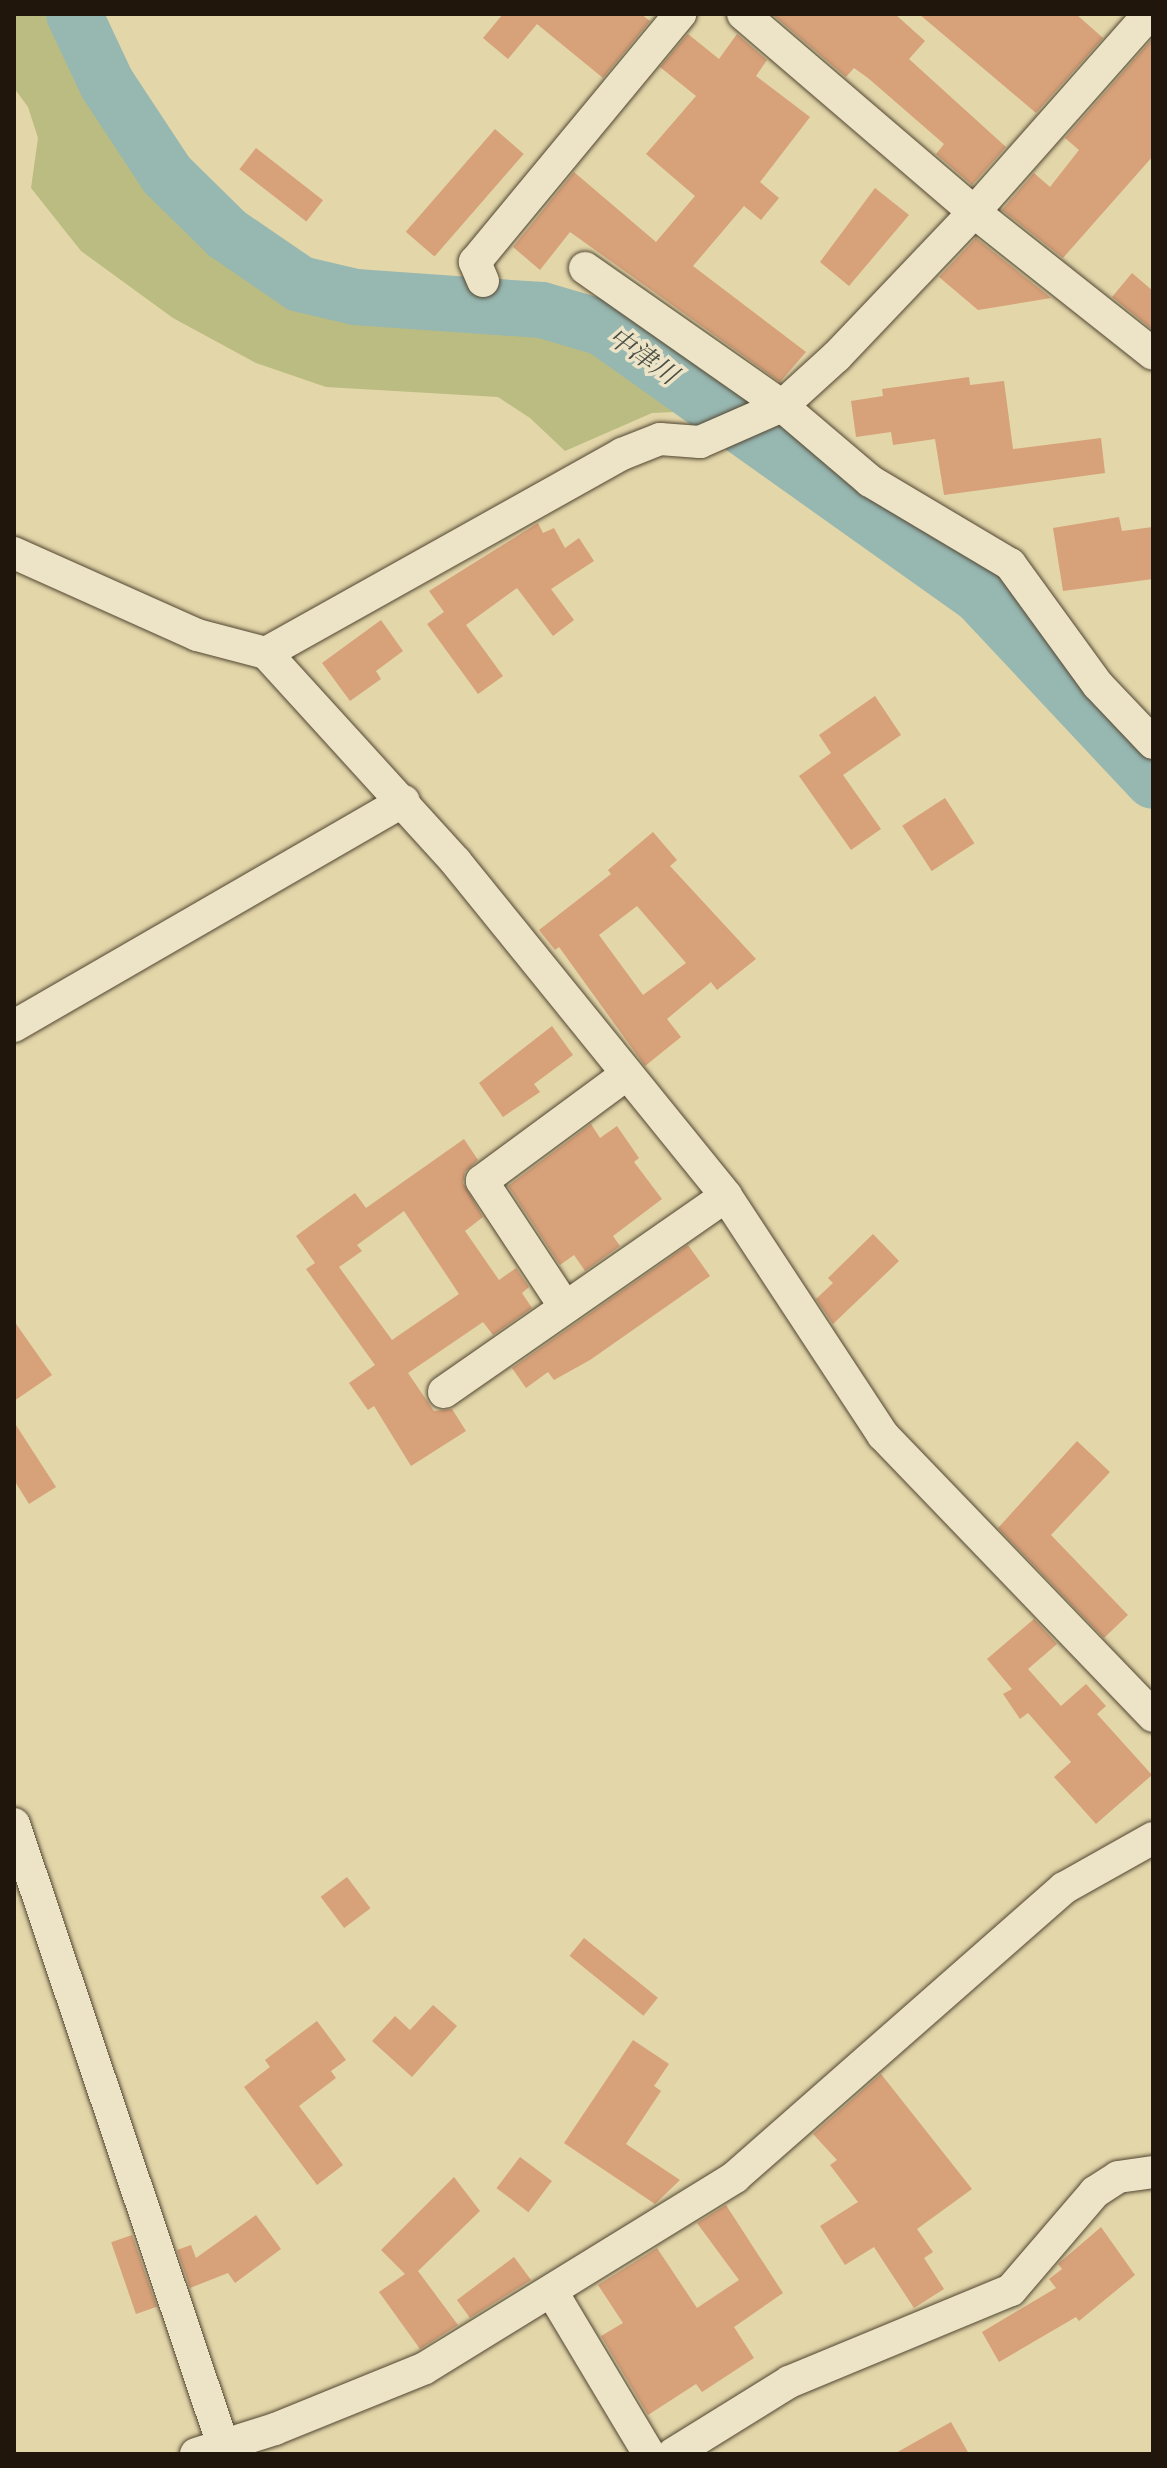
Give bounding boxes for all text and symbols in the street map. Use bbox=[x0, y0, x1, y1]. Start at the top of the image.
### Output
water label: 中津川 bbox=[601, 322, 683, 392]

